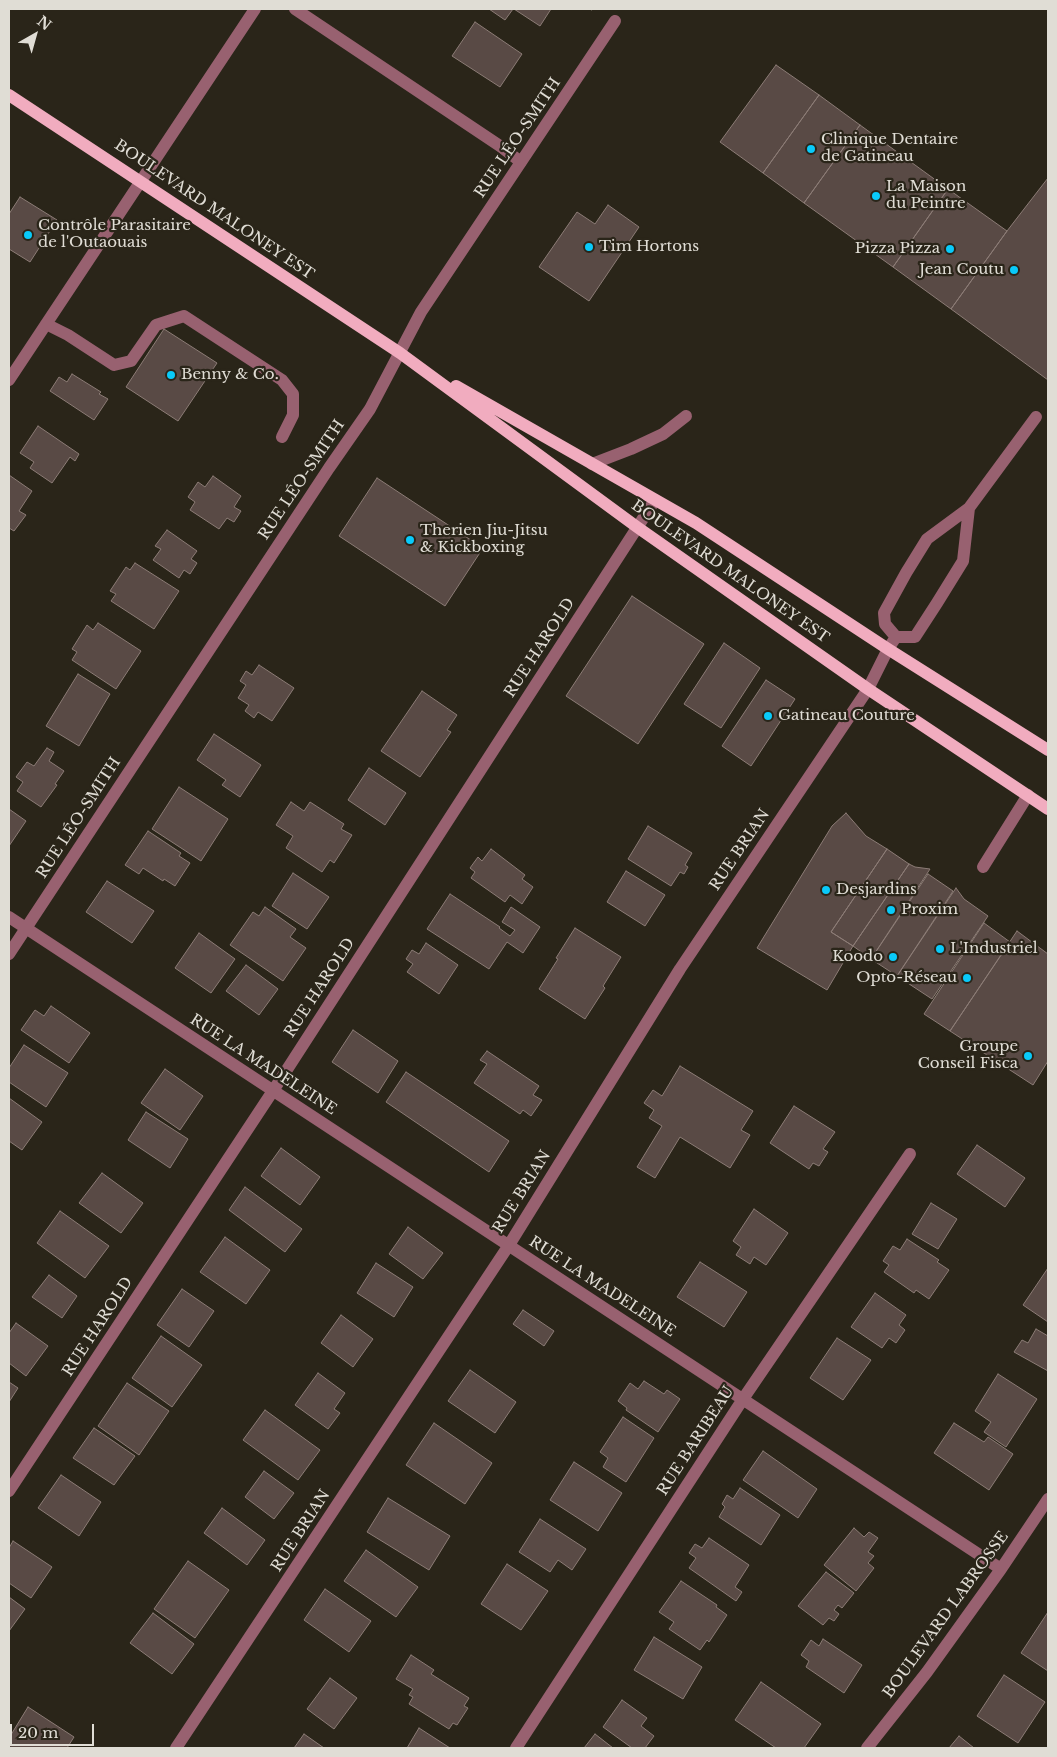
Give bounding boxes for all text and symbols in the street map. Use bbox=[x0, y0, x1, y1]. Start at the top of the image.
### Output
north arrow bbox=[10, 10, 60, 60]
text: N bbox=[33, 12, 55, 34]
street label: RUE LÉO-SMITH bbox=[471, 75, 565, 201]
place label: Clinique Dentaire de Gatineau bbox=[821, 131, 958, 166]
street label: BOULEVARD MALONEY EST bbox=[111, 136, 317, 284]
marker: Clinique Dentaire de Gatineau bbox=[805, 143, 817, 155]
place label: La Maison du Peintre bbox=[886, 178, 966, 213]
marker: La Maison du Peintre bbox=[870, 190, 882, 202]
place label: Contrôle Parasitaire de l'Outaouais bbox=[38, 217, 191, 252]
marker: Contrôle Parasitaire de l'Outaouais bbox=[22, 229, 34, 241]
place label: Tim Hortons bbox=[599, 238, 699, 256]
place label: Pizza Pizza bbox=[855, 240, 940, 258]
marker: Tim Hortons bbox=[583, 241, 595, 253]
marker: Pizza Pizza bbox=[944, 243, 956, 255]
place label: Jean Coutu bbox=[919, 261, 1004, 279]
marker: Jean Coutu bbox=[1008, 264, 1020, 276]
place label: Benny & Co. bbox=[181, 366, 279, 384]
marker: Benny & Co. bbox=[165, 369, 177, 381]
street label: RUE LÉO-SMITH bbox=[255, 417, 349, 543]
street label: BOULEVARD MALONEY EST bbox=[628, 497, 832, 647]
place label: Therien Jiu-Jitsu & Kickboxing bbox=[420, 522, 548, 557]
marker: Therien Jiu-Jitsu & Kickboxing bbox=[404, 534, 416, 546]
street label: RUE HAROLD bbox=[501, 595, 579, 701]
place label: Gatineau Couture bbox=[778, 707, 915, 725]
marker: Gatineau Couture bbox=[762, 710, 774, 722]
street label: RUE LÉO-SMITH bbox=[33, 754, 125, 882]
street label: RUE BRIAN bbox=[706, 806, 774, 894]
place label: Desjardins bbox=[836, 881, 917, 899]
marker: Desjardins bbox=[820, 884, 832, 896]
place label: Proxim bbox=[901, 901, 958, 919]
marker: Proxim bbox=[885, 904, 897, 916]
street label: RUE HAROLD bbox=[281, 935, 359, 1041]
place label: L'Industriel bbox=[950, 940, 1038, 958]
marker: L'Industriel bbox=[934, 943, 946, 955]
place label: Koodo bbox=[832, 948, 883, 966]
marker: Koodo bbox=[887, 951, 899, 963]
place label: Opto-Réseau bbox=[856, 969, 957, 987]
marker: Opto-Réseau bbox=[961, 972, 973, 984]
street label: RUE LA MADELEINE bbox=[187, 1011, 339, 1119]
place label: Groupe Conseil Fisca bbox=[918, 1038, 1018, 1073]
marker: Groupe Conseil Fisca bbox=[1022, 1050, 1034, 1062]
street label: RUE BRIAN bbox=[489, 1147, 555, 1237]
street label: RUE LA MADELEINE bbox=[526, 1233, 678, 1341]
street label: RUE HAROLD bbox=[59, 1274, 137, 1380]
street label: RUE BARIBEAU bbox=[654, 1383, 738, 1499]
street label: RUE BRIAN bbox=[268, 1487, 334, 1575]
street label: BOULEVARD LABROSSE bbox=[879, 1528, 1013, 1702]
scale bar bbox=[12, 1714, 96, 1746]
text: 20 m bbox=[18, 1723, 58, 1742]

